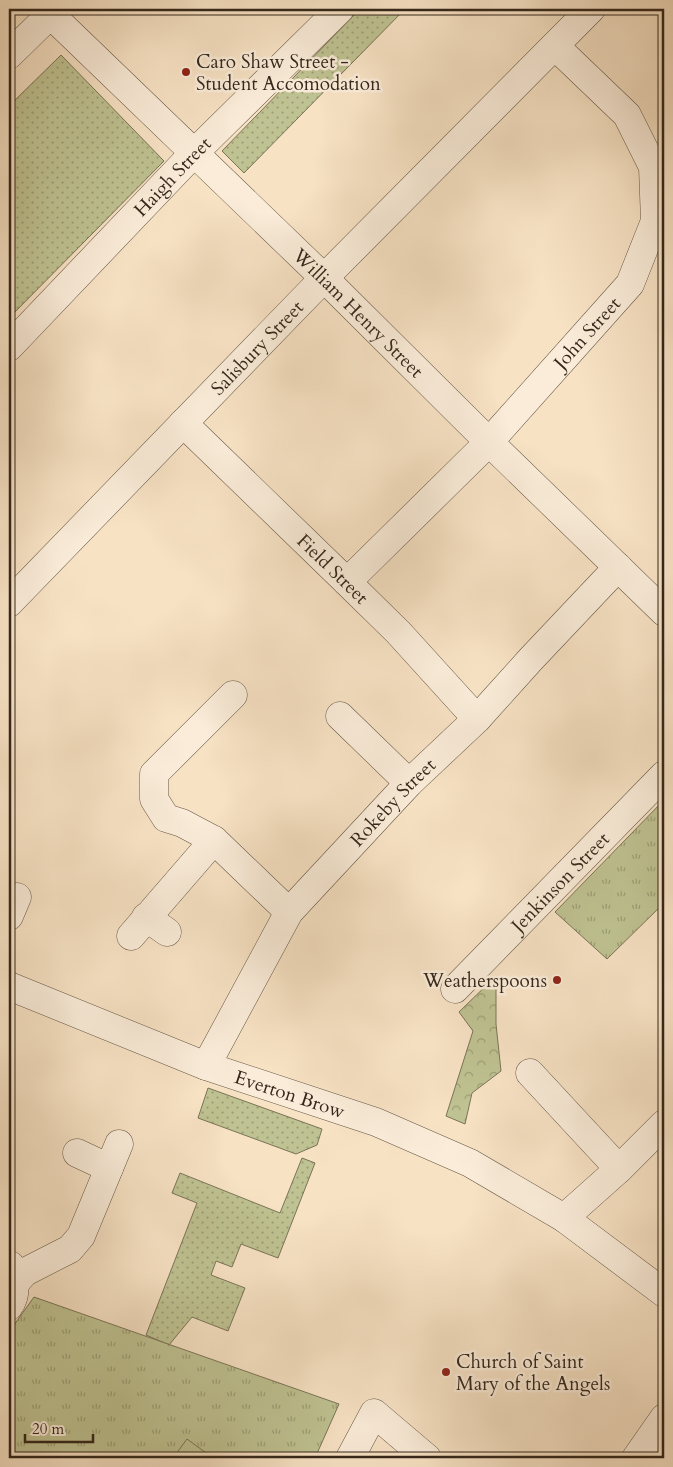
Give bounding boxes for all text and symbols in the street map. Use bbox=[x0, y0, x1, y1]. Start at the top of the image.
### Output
place label: Caro Shaw Street - Student Accomodation bbox=[196, 49, 381, 97]
marker: Caro Shaw Street - Student Accomodation bbox=[180, 66, 192, 78]
street label: Haigh Street bbox=[128, 131, 217, 223]
street label: William Henry Street bbox=[286, 242, 429, 384]
street label: John Street bbox=[546, 291, 627, 377]
street label: Salisbury Street bbox=[205, 295, 310, 401]
street label: Field Street bbox=[291, 528, 374, 610]
street label: Rokeby Street bbox=[344, 753, 442, 852]
street label: Jenkinson Street bbox=[504, 827, 615, 940]
place label: Weatherspoons bbox=[422, 968, 547, 994]
marker: Weatherspoons bbox=[551, 974, 563, 986]
street label: Everton Brow bbox=[231, 1064, 348, 1125]
place label: Church of Saint Mary of the Angels bbox=[456, 1349, 610, 1397]
marker: Church of Saint Mary of the Angels bbox=[440, 1366, 452, 1378]
scale bar bbox=[25, 1412, 92, 1444]
text: 20 m bbox=[32, 1419, 64, 1439]

